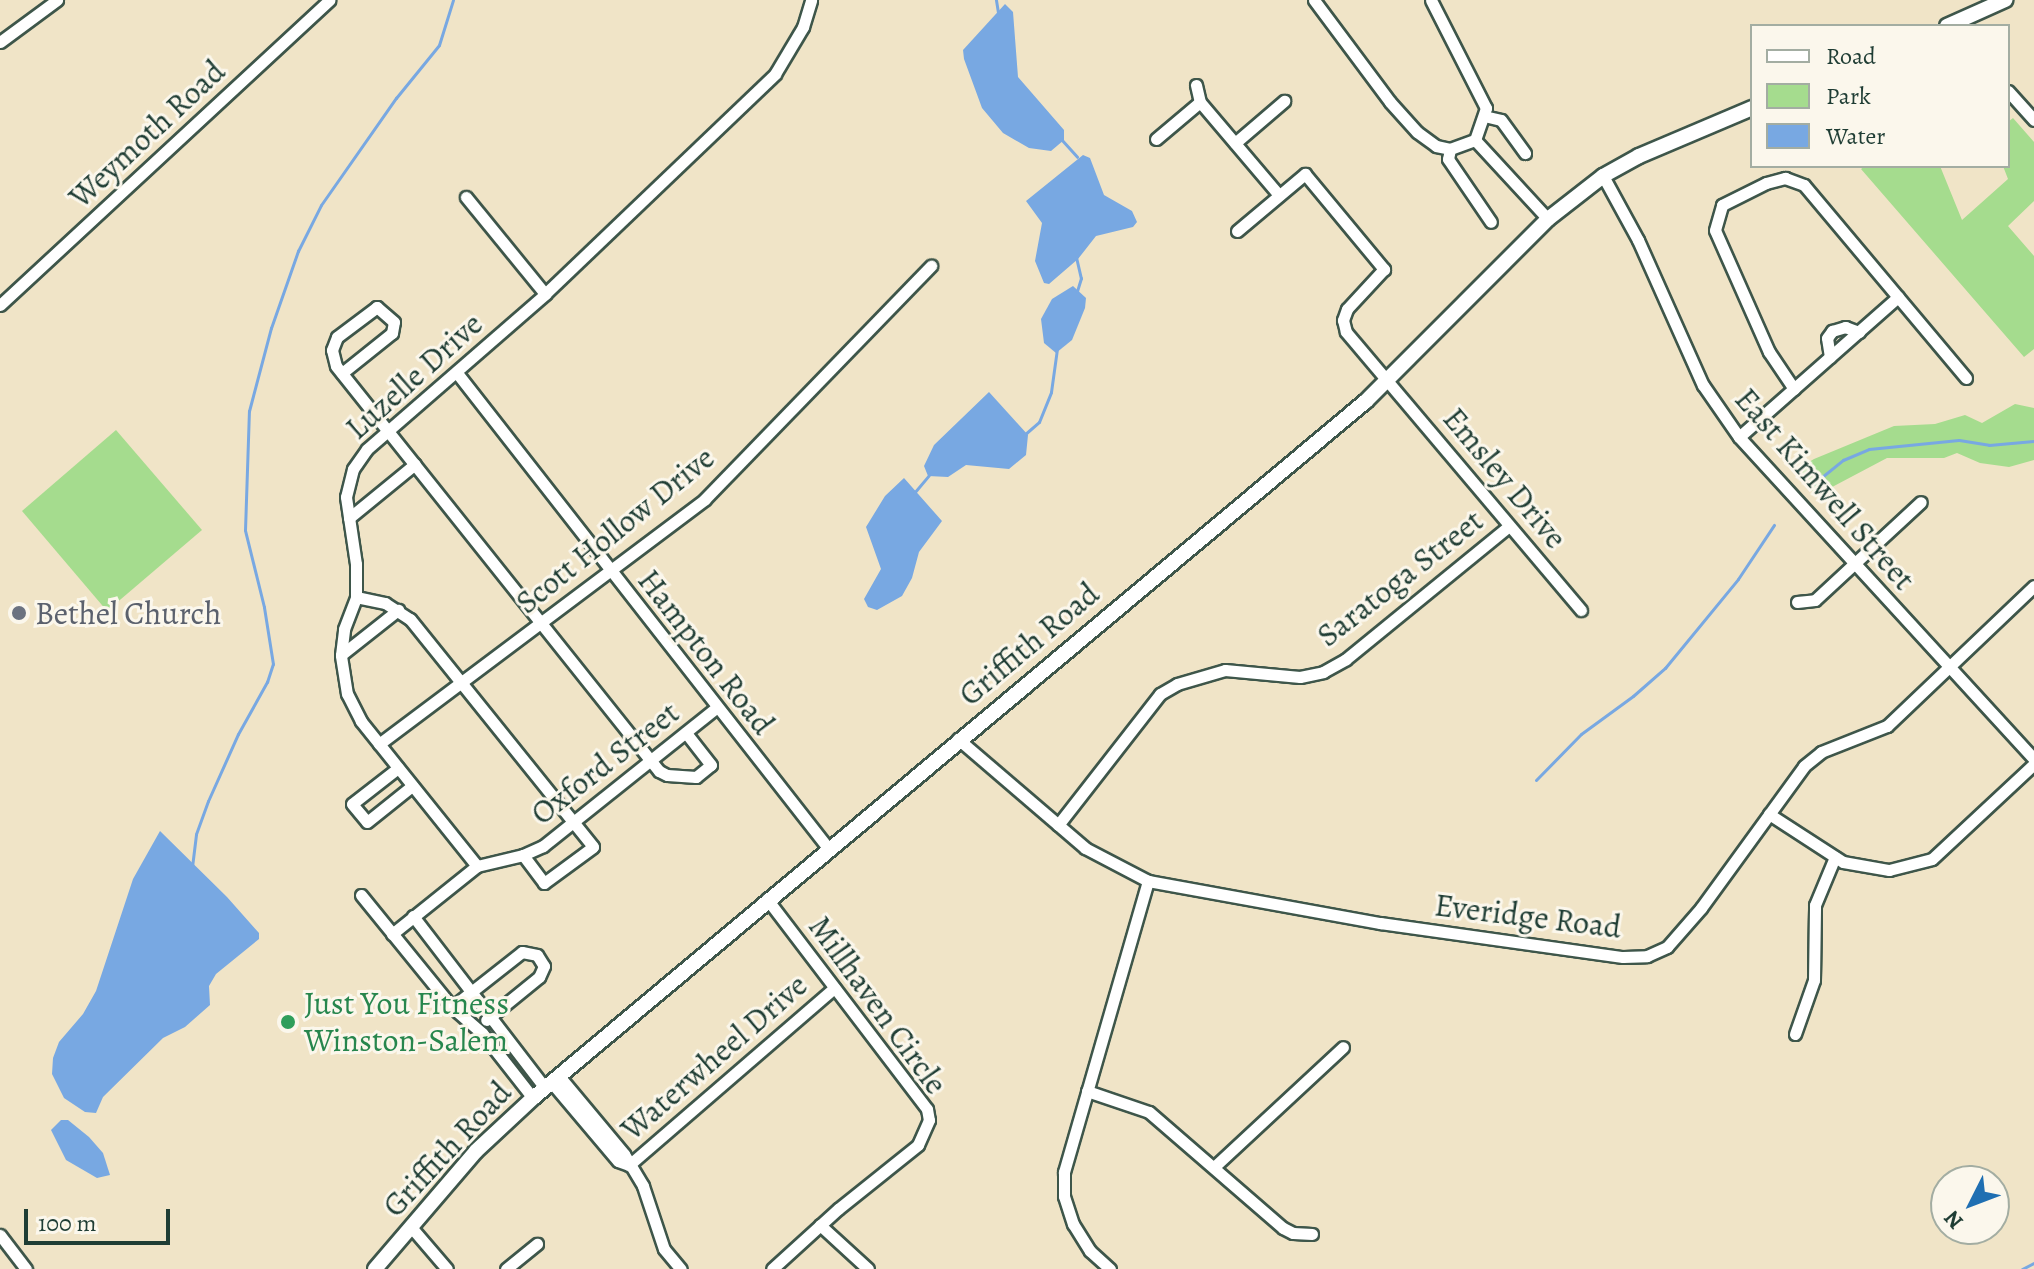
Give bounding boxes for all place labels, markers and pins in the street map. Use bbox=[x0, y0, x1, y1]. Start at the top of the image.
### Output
place label: Bethel Church bbox=[35, 594, 221, 632]
marker: Bethel Church bbox=[10, 604, 28, 622]
place label: Just You Fitness Winston-Salem bbox=[304, 985, 509, 1060]
marker: Just You Fitness Winston-Salem bbox=[279, 1013, 297, 1031]

